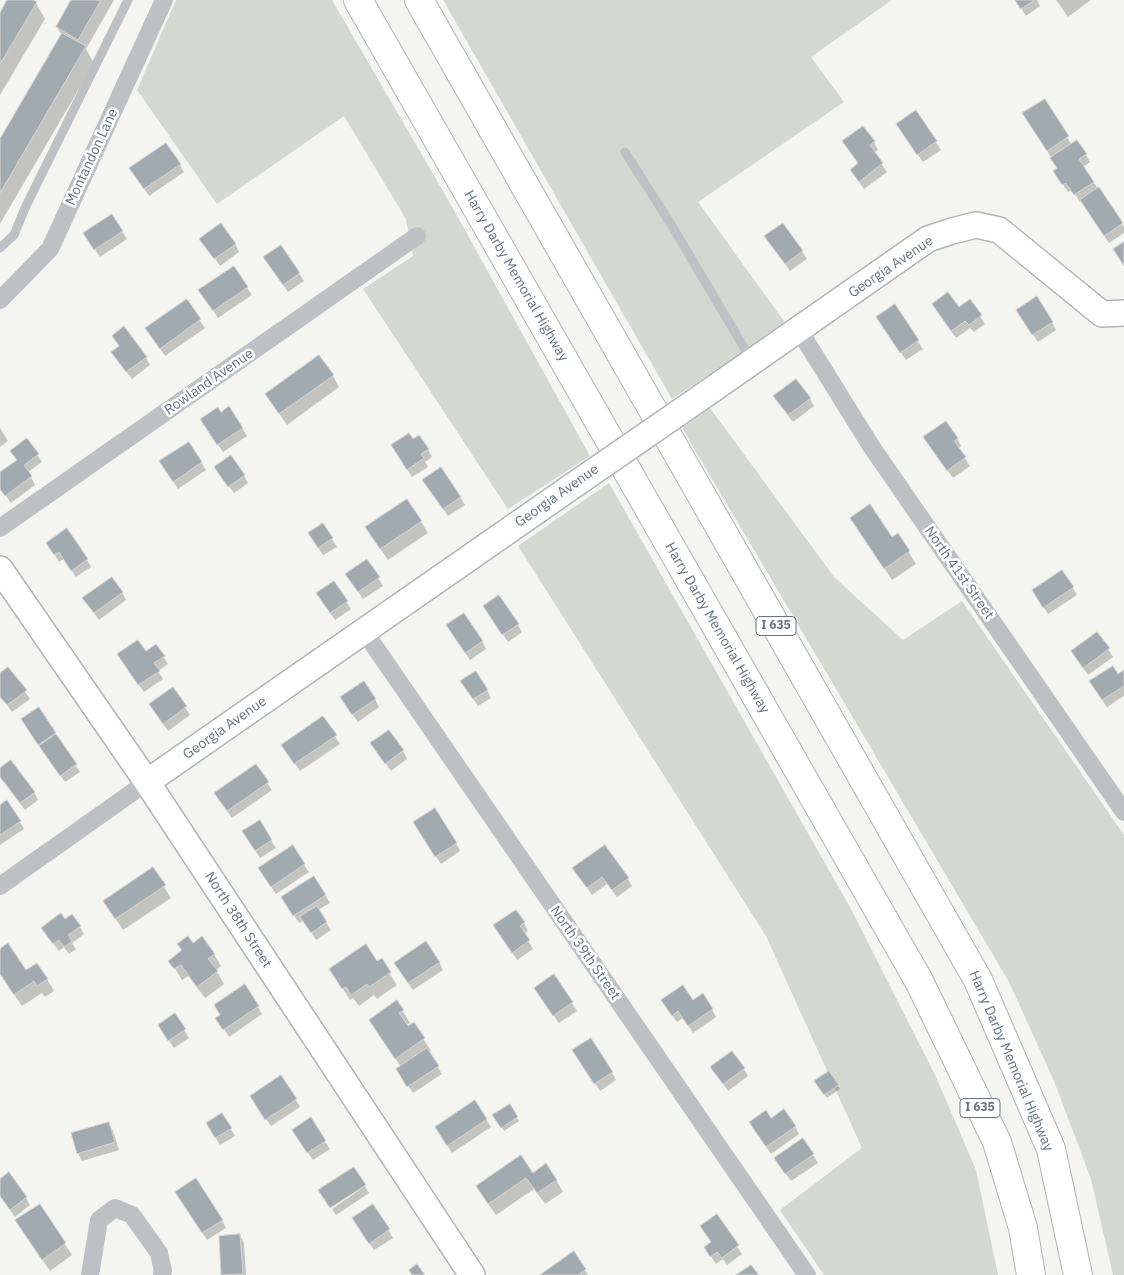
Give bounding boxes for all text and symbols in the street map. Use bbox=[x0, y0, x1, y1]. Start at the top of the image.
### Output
street label: Montandon Lane bbox=[62, 106, 122, 208]
street label: Harry Darby Memorial Highway bbox=[460, 188, 572, 364]
street label: Georgia Avenue bbox=[845, 232, 937, 302]
street label: Rowland Avenue bbox=[161, 345, 257, 419]
street label: Georgia Avenue bbox=[512, 461, 602, 531]
street label: North 41st Street bbox=[921, 523, 997, 623]
street label: Harry Darby Memorial Highway bbox=[661, 540, 773, 716]
road number: I 635 bbox=[756, 616, 796, 636]
street label: Georgia Avenue bbox=[180, 693, 270, 763]
street label: North 38th Street bbox=[201, 869, 275, 971]
street label: North 39th Street bbox=[546, 903, 624, 1003]
street label: Harry Darby Memorial Highway bbox=[965, 968, 1057, 1154]
road number: I 635 bbox=[960, 1098, 1000, 1118]

